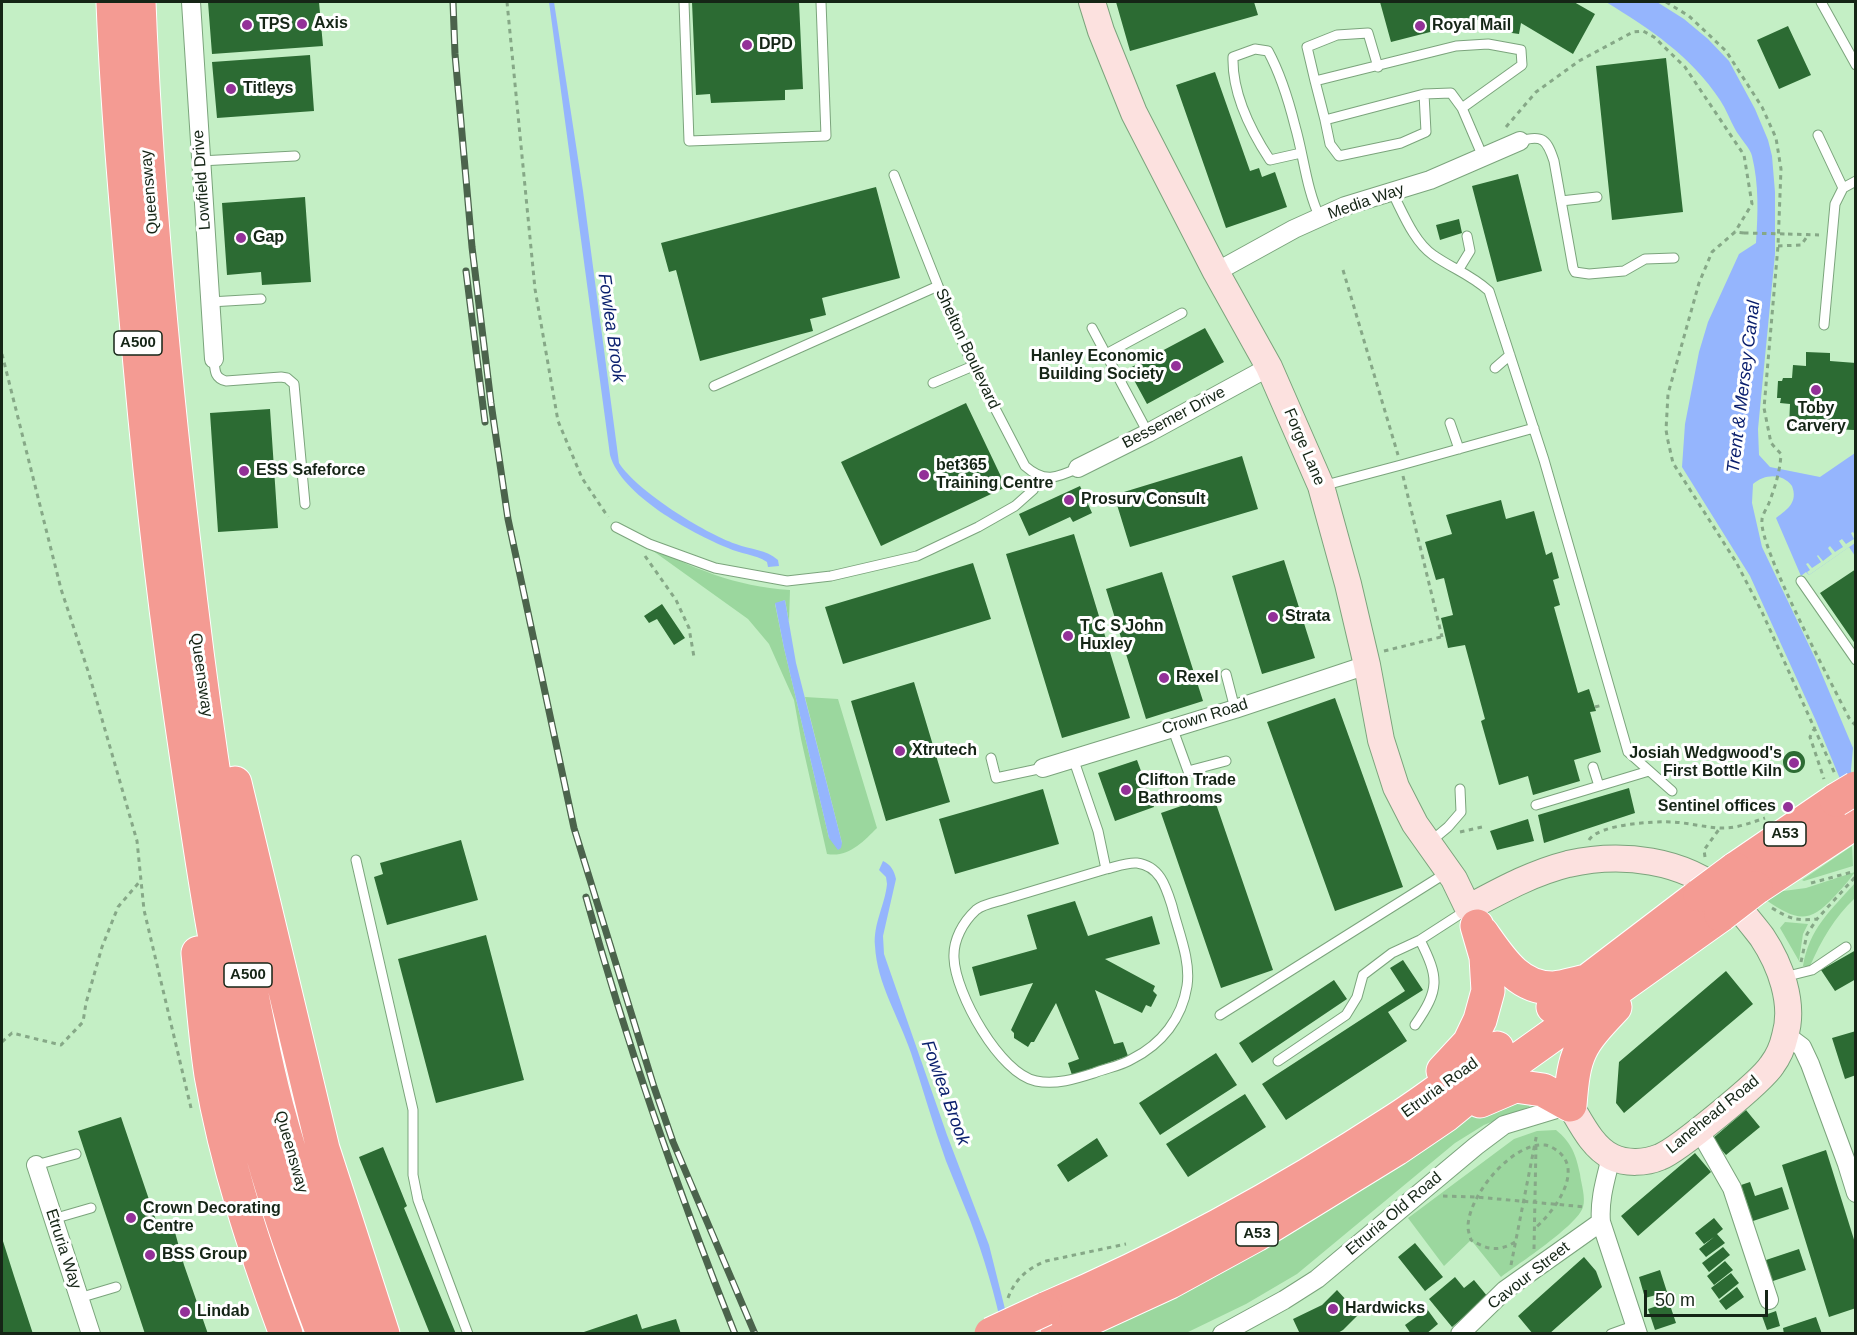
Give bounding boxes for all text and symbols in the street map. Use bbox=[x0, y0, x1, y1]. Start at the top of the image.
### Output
place label: Axis bbox=[314, 14, 348, 34]
place label: TPS bbox=[259, 15, 290, 35]
place label: Royal Mail bbox=[1432, 16, 1511, 36]
marker: Axis bbox=[295, 17, 309, 31]
marker: TPS bbox=[240, 18, 254, 32]
marker: Royal Mail bbox=[1413, 19, 1427, 33]
place label: DPD bbox=[759, 35, 793, 55]
marker: DPD bbox=[740, 38, 754, 52]
place label: Titleys bbox=[243, 79, 293, 99]
marker: Titleys bbox=[224, 82, 238, 96]
street label: Lowfield Drive bbox=[189, 129, 215, 231]
street label: Queensway bbox=[137, 149, 163, 235]
street label: Media Way bbox=[1325, 180, 1407, 224]
place label: Gap bbox=[253, 228, 284, 248]
marker: Gap bbox=[234, 231, 248, 245]
water label: Fowlea Brook bbox=[593, 272, 629, 384]
street label: Shelton Boulevard bbox=[931, 286, 1003, 412]
water label: Trent & Mersey Canal bbox=[1723, 299, 1765, 475]
road number: A500 bbox=[114, 331, 162, 355]
place label: Hanley Economic Building Society bbox=[1031, 347, 1164, 385]
marker: Hanley Economic Building Society bbox=[1169, 359, 1183, 373]
street label: Bessemer Drive bbox=[1119, 383, 1229, 453]
marker: Toby Carvery bbox=[1809, 383, 1823, 397]
place label: Toby Carvery bbox=[1786, 399, 1846, 437]
street label: Forge Lane bbox=[1279, 406, 1329, 488]
place label: bet365 Training Centre bbox=[936, 456, 1053, 494]
place label: ESS Safeforce bbox=[256, 461, 365, 481]
marker: ESS Safeforce bbox=[237, 464, 251, 478]
marker: bet365 Training Centre bbox=[917, 468, 931, 482]
place label: Prosurv Consult bbox=[1081, 490, 1205, 510]
marker: Prosurv Consult bbox=[1062, 493, 1076, 507]
place label: Strata bbox=[1285, 607, 1330, 627]
marker: Strata bbox=[1266, 610, 1280, 624]
place label: T C S John Huxley bbox=[1080, 617, 1164, 655]
marker: T C S John Huxley bbox=[1061, 629, 1075, 643]
street label: Queensway bbox=[186, 632, 216, 718]
place label: Rexel bbox=[1176, 668, 1219, 688]
marker: Rexel bbox=[1157, 671, 1171, 685]
street label: Crown Road bbox=[1160, 695, 1250, 739]
place label: Xtrutech bbox=[912, 741, 977, 761]
marker: Xtrutech bbox=[893, 744, 907, 758]
place label: Josiah Wedgwood's First Bottle Kiln bbox=[1629, 744, 1782, 782]
marker: Josiah Wedgwood's First Bottle Kiln bbox=[1787, 756, 1801, 770]
place label: Clifton Trade Bathrooms bbox=[1138, 771, 1236, 809]
marker: Clifton Trade Bathrooms bbox=[1119, 783, 1133, 797]
place label: Sentinel offices bbox=[1658, 797, 1776, 817]
marker: Sentinel offices bbox=[1781, 800, 1795, 814]
road number: A53 bbox=[1764, 822, 1806, 846]
road number: A500 bbox=[224, 963, 272, 987]
water label: Fowlea Brook bbox=[916, 1038, 974, 1148]
street label: Etruria Road bbox=[1398, 1054, 1482, 1122]
street label: Lanehead Road bbox=[1663, 1072, 1763, 1158]
street label: Queensway bbox=[270, 1109, 312, 1195]
street label: Etruria Old Road bbox=[1342, 1168, 1446, 1260]
place label: Crown Decorating Centre bbox=[143, 1199, 281, 1237]
street label: Etruria Way bbox=[41, 1207, 85, 1291]
marker: Crown Decorating Centre bbox=[124, 1211, 138, 1225]
road number: A53 bbox=[1236, 1222, 1278, 1246]
street label: Cavour Street bbox=[1484, 1238, 1574, 1314]
place label: BSS Group bbox=[162, 1245, 247, 1265]
marker: BSS Group bbox=[143, 1248, 157, 1262]
scale bar bbox=[1647, 1278, 1772, 1316]
text: 50 m bbox=[1655, 1290, 1695, 1310]
place label: Hardwicks bbox=[1345, 1299, 1425, 1319]
place label: Lindab bbox=[197, 1302, 249, 1322]
marker: Hardwicks bbox=[1326, 1302, 1340, 1316]
marker: Lindab bbox=[178, 1305, 192, 1319]

